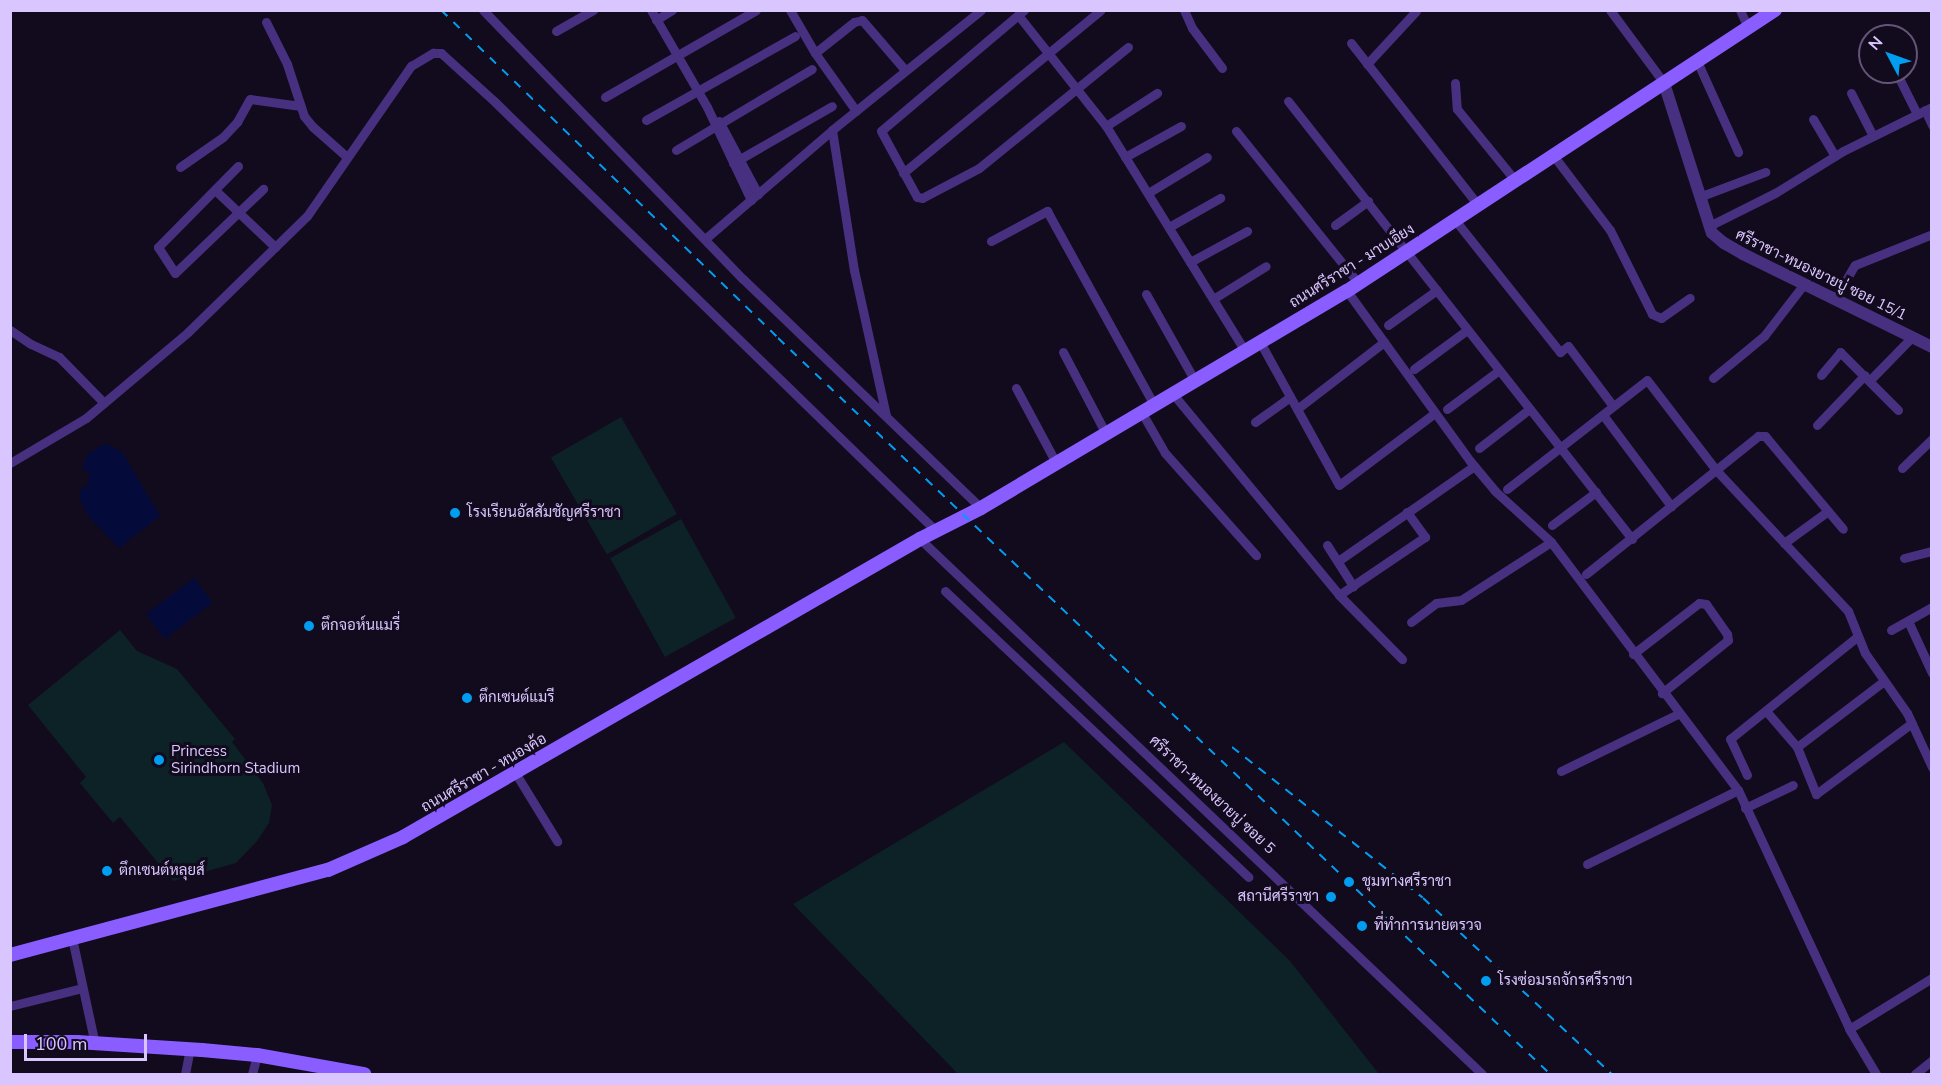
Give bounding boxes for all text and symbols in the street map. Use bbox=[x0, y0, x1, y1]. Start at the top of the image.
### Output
north arrow bbox=[1858, 24, 1918, 84]
text: N bbox=[1864, 32, 1888, 55]
street label: ถนนศรีราชา - มาบเอียง bbox=[1286, 220, 1418, 312]
street label: ศรีราชา-หนองยายบู่ ซอย 15/1 bbox=[1733, 226, 1909, 324]
place label: โรงเรียนอัสสัมชัญศรีราชา bbox=[467, 504, 621, 522]
marker: โรงเรียนอัสสัมชัญศรีราชา bbox=[448, 506, 462, 520]
place label: ตึกจอห์นแมรี่ bbox=[321, 617, 400, 635]
marker: ตึกจอห์นแมรี่ bbox=[302, 619, 316, 633]
place label: ตึกเซนต์แมรี bbox=[479, 689, 554, 707]
marker: ตึกเซนต์แมรี bbox=[460, 691, 474, 705]
street label: ถนนศรีราชา - หนองค้อ bbox=[418, 730, 550, 816]
street label: ศรีราชา-หนองยายบู่ ซอย 5 bbox=[1145, 732, 1279, 858]
place label: Princess Sirindhorn Stadium bbox=[171, 742, 300, 777]
marker: Princess Sirindhorn Stadium bbox=[152, 753, 166, 767]
place label: ตึกเซนต์หลุยส์ bbox=[119, 862, 205, 880]
marker: ตึกเซนต์หลุยส์ bbox=[100, 864, 114, 878]
marker: ชุมทางศรีราชา bbox=[1340, 873, 1358, 891]
place label: ชุมทางศรีราชา bbox=[1362, 873, 1451, 891]
place label: สถานีศรีราชา bbox=[1238, 888, 1319, 906]
marker: สถานีศรีราชา bbox=[1324, 890, 1338, 904]
place label: ที่ทำการนายตรวจ bbox=[1374, 917, 1482, 935]
marker: ที่ทำการนายตรวจ bbox=[1355, 919, 1369, 933]
place label: โรงซ่อมรถจักรศรีราชา bbox=[1498, 972, 1632, 990]
marker: โรงซ่อมรถจักรศรีราชา bbox=[1479, 974, 1493, 988]
scale bar bbox=[27, 1022, 150, 1060]
text: 100 m bbox=[35, 1032, 87, 1056]

